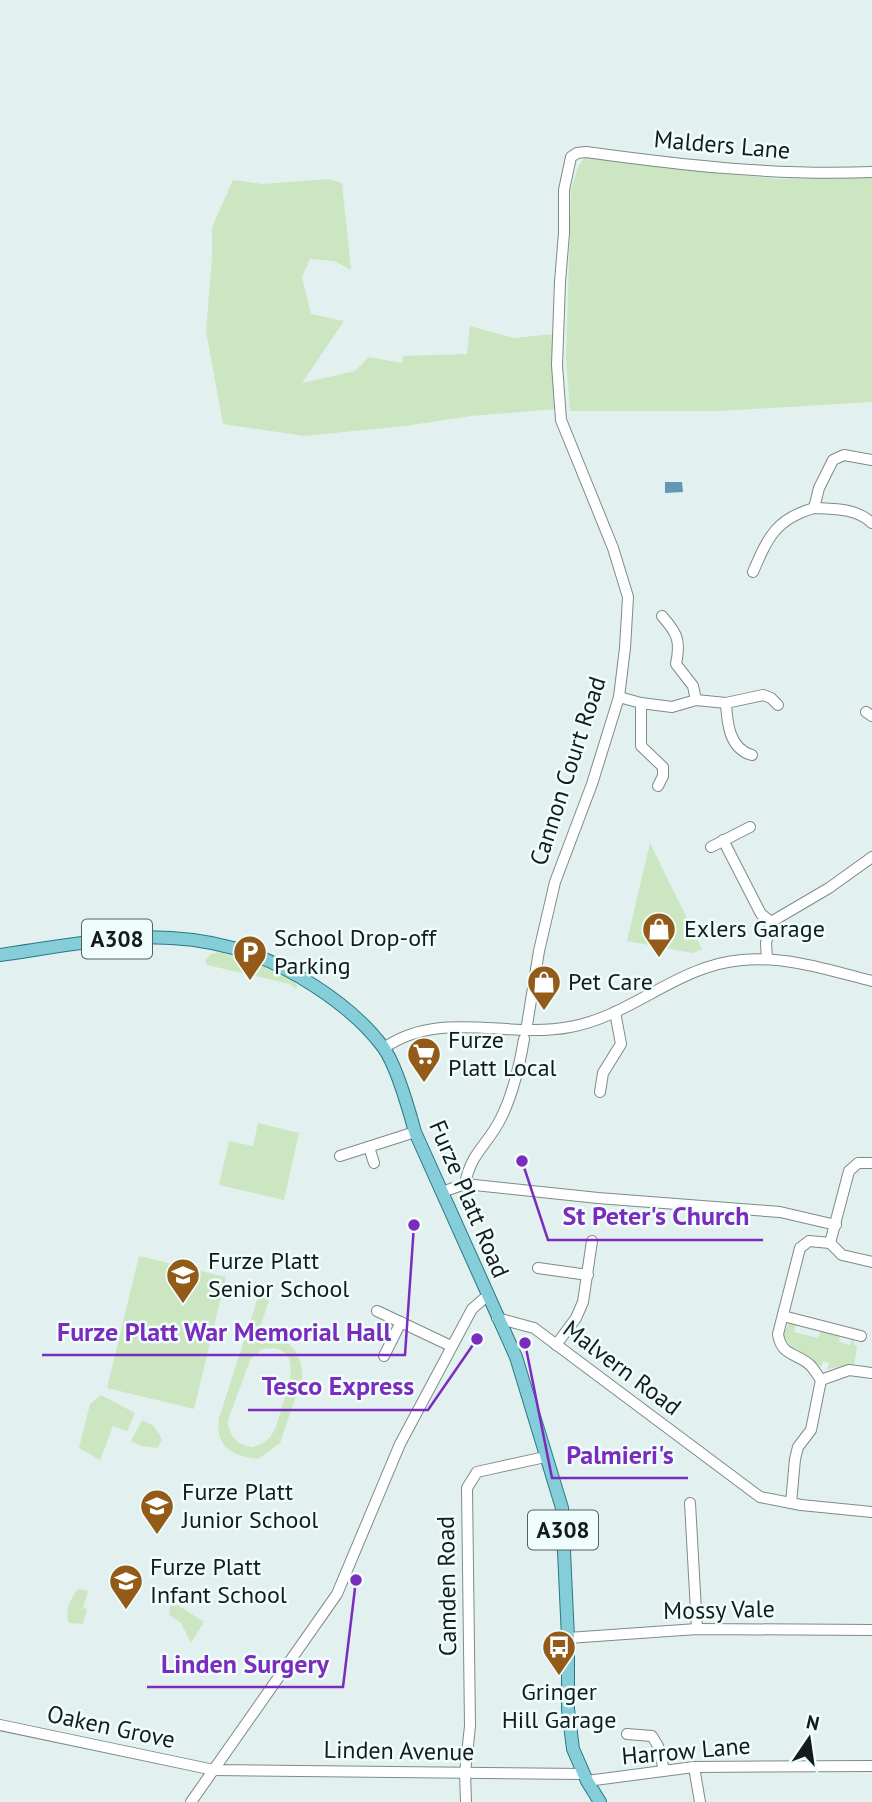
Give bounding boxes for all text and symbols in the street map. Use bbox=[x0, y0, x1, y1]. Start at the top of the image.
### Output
street label: Malders Lane bbox=[653, 123, 792, 166]
street label: Cannon Court Road bbox=[522, 672, 613, 869]
shop icon: Exlers Garage bbox=[640, 910, 678, 959]
place label: Exlers Garage bbox=[684, 913, 825, 944]
road number: A308 bbox=[82, 920, 152, 958]
place label: School Drop-off Parking bbox=[274, 922, 437, 981]
parking icon: School Drop-off Parking bbox=[231, 933, 269, 982]
shop icon: Pet Care bbox=[525, 963, 563, 1012]
place label: Pet Care bbox=[568, 966, 653, 997]
place label: Furze Platt Local bbox=[448, 1024, 557, 1083]
supermarket icon: Furze Platt Local bbox=[405, 1035, 443, 1084]
street label: Furze Platt Road bbox=[422, 1115, 517, 1282]
callout: St Peter's Church bbox=[548, 1193, 763, 1240]
text: St Peter's Church bbox=[562, 1199, 750, 1232]
place label: Furze Platt Senior School bbox=[208, 1245, 349, 1304]
school or university icon: Furze Platt Senior School bbox=[164, 1256, 202, 1305]
callout: Furze Platt War Memorial Hall bbox=[42, 1308, 405, 1355]
street label: Malvern Road bbox=[557, 1313, 687, 1422]
text: Furze Platt War Memorial Hall bbox=[57, 1315, 391, 1348]
callout: Tesco Express bbox=[248, 1363, 428, 1410]
text: Tesco Express bbox=[262, 1369, 414, 1402]
callout: Palmieri's bbox=[552, 1431, 688, 1478]
text: Palmieri's bbox=[566, 1438, 674, 1471]
place label: Furze Platt Junior School bbox=[181, 1476, 318, 1535]
school or university icon: Furze Platt Junior School bbox=[138, 1487, 176, 1536]
road number: A308 bbox=[528, 1511, 598, 1550]
street label: Camden Road bbox=[430, 1516, 463, 1656]
place label: Furze Platt Infant School bbox=[150, 1551, 287, 1610]
school or university icon: Furze Platt Infant School bbox=[107, 1562, 145, 1611]
street label: Mossy Vale bbox=[663, 1593, 775, 1626]
bus stop icon: Gringer Hill Garage bbox=[540, 1628, 578, 1677]
callout: Linden Surgery bbox=[147, 1640, 343, 1687]
text: Linden Surgery bbox=[161, 1647, 330, 1680]
place label: Gringer Hill Garage bbox=[502, 1676, 616, 1735]
street label: Oaken Grove bbox=[44, 1698, 178, 1755]
north arrow bbox=[774, 1704, 844, 1774]
text: N bbox=[804, 1709, 822, 1736]
street label: Harrow Lane bbox=[620, 1729, 752, 1772]
street label: Linden Avenue bbox=[323, 1734, 475, 1767]

